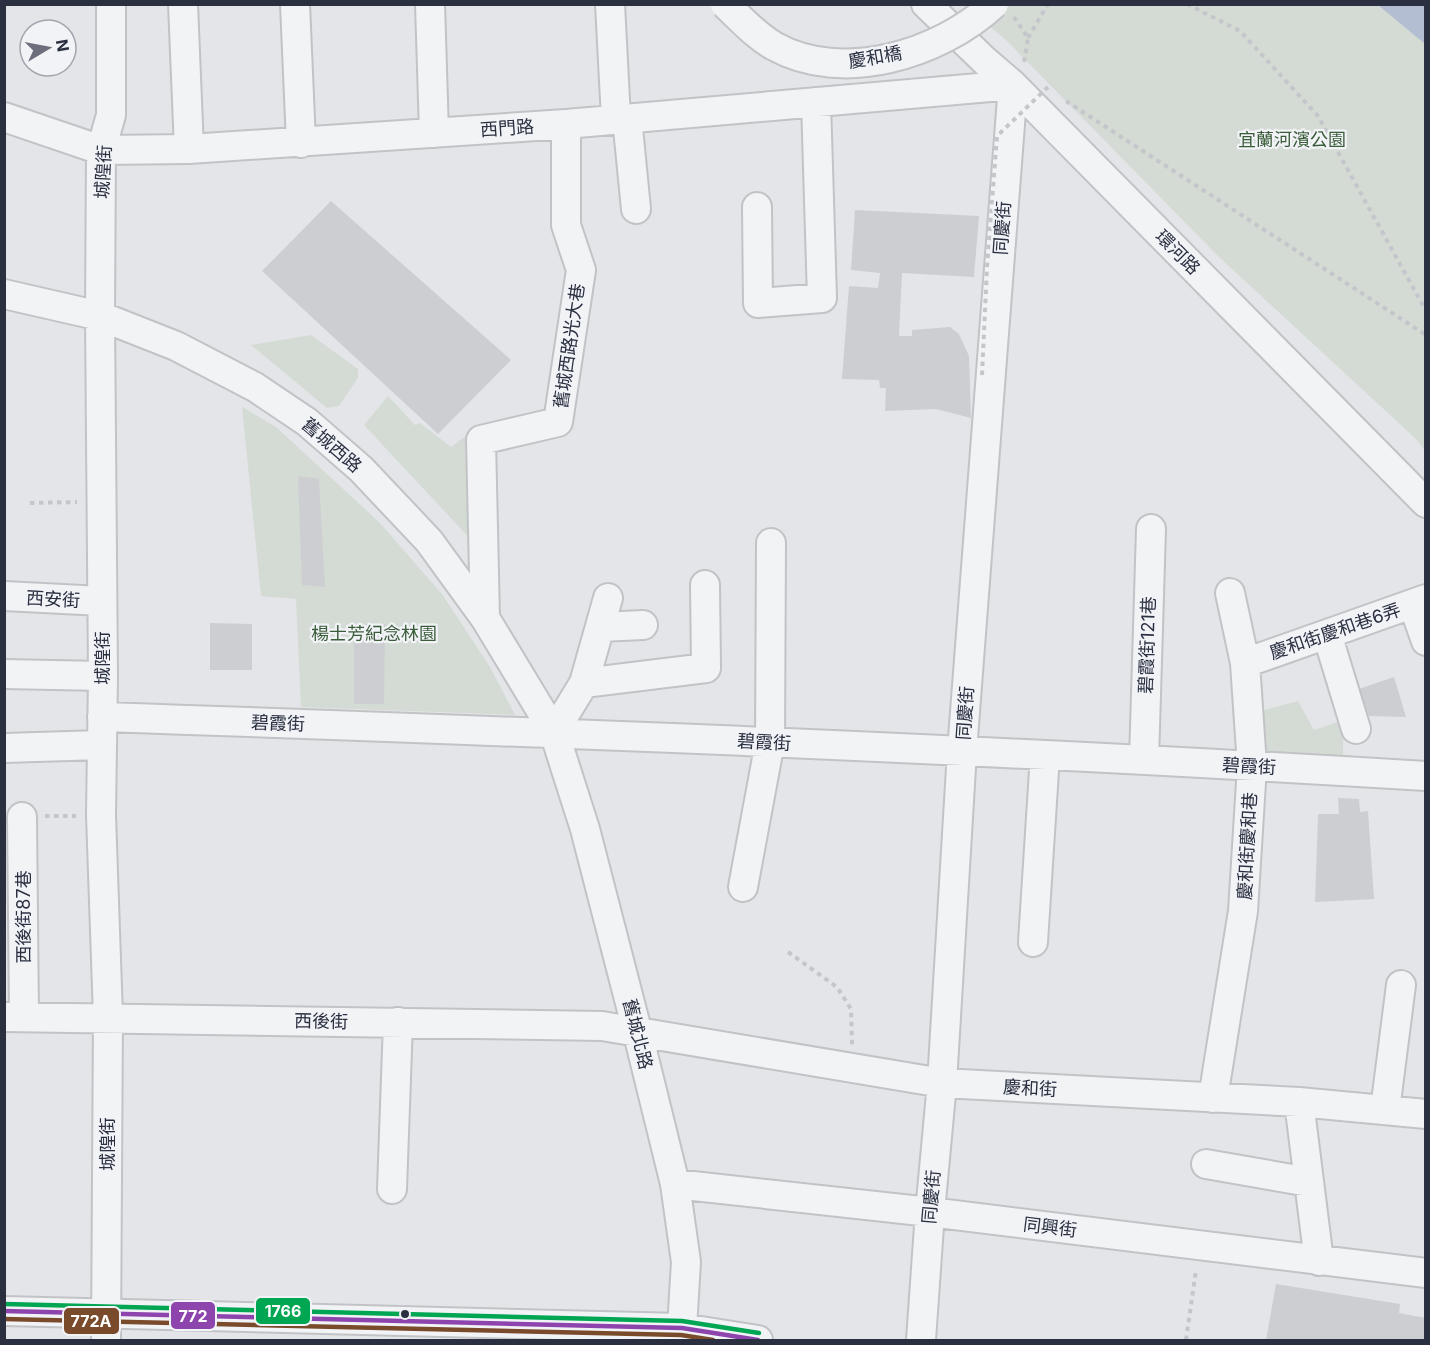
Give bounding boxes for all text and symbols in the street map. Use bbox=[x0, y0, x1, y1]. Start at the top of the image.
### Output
north arrow bbox=[18, 18, 78, 78]
text: N bbox=[52, 38, 74, 53]
street label: 慶和橋 bbox=[847, 42, 903, 72]
street label: 西門路 bbox=[479, 116, 535, 140]
park label: 宜蘭河濱公園 bbox=[1238, 129, 1346, 150]
street label: 城隍街 bbox=[91, 144, 115, 200]
street label: 同慶街 bbox=[990, 200, 1014, 256]
street label: 環河路 bbox=[1151, 225, 1205, 279]
street label: 舊城西路光大巷 bbox=[550, 282, 588, 410]
street label: 舊城西路 bbox=[298, 413, 366, 477]
street label: 西安街 bbox=[25, 587, 81, 611]
street label: 碧霞街121巷 bbox=[1135, 596, 1159, 694]
street label: 慶和街慶和巷6弄 bbox=[1267, 599, 1403, 663]
park label: 楊士芳紀念林園 bbox=[311, 623, 437, 644]
street label: 城隍街 bbox=[92, 631, 113, 685]
street label: 同慶街 bbox=[953, 685, 977, 741]
street label: 碧霞街 bbox=[251, 712, 305, 734]
street label: 碧霞街 bbox=[736, 730, 792, 754]
street label: 碧霞街 bbox=[1221, 754, 1277, 778]
street label: 慶和街慶和巷 bbox=[1234, 792, 1260, 900]
street label: 西後街87巷 bbox=[13, 870, 34, 964]
street label: 舊城北路 bbox=[619, 997, 657, 1071]
street label: 西後街 bbox=[294, 1010, 348, 1032]
street label: 慶和街 bbox=[1002, 1076, 1058, 1100]
street label: 城隍街 bbox=[97, 1117, 118, 1171]
street label: 同慶街 bbox=[918, 1169, 944, 1225]
street label: 同興街 bbox=[1022, 1213, 1078, 1241]
line badge: 1766 bbox=[255, 1297, 311, 1325]
line badge: 772 bbox=[170, 1301, 216, 1330]
text: 1766 bbox=[265, 1301, 301, 1321]
text: 772 bbox=[179, 1306, 208, 1326]
line badge: 772A bbox=[63, 1307, 120, 1335]
unlabelled marker bbox=[399, 1308, 411, 1320]
text: 772A bbox=[71, 1311, 112, 1331]

